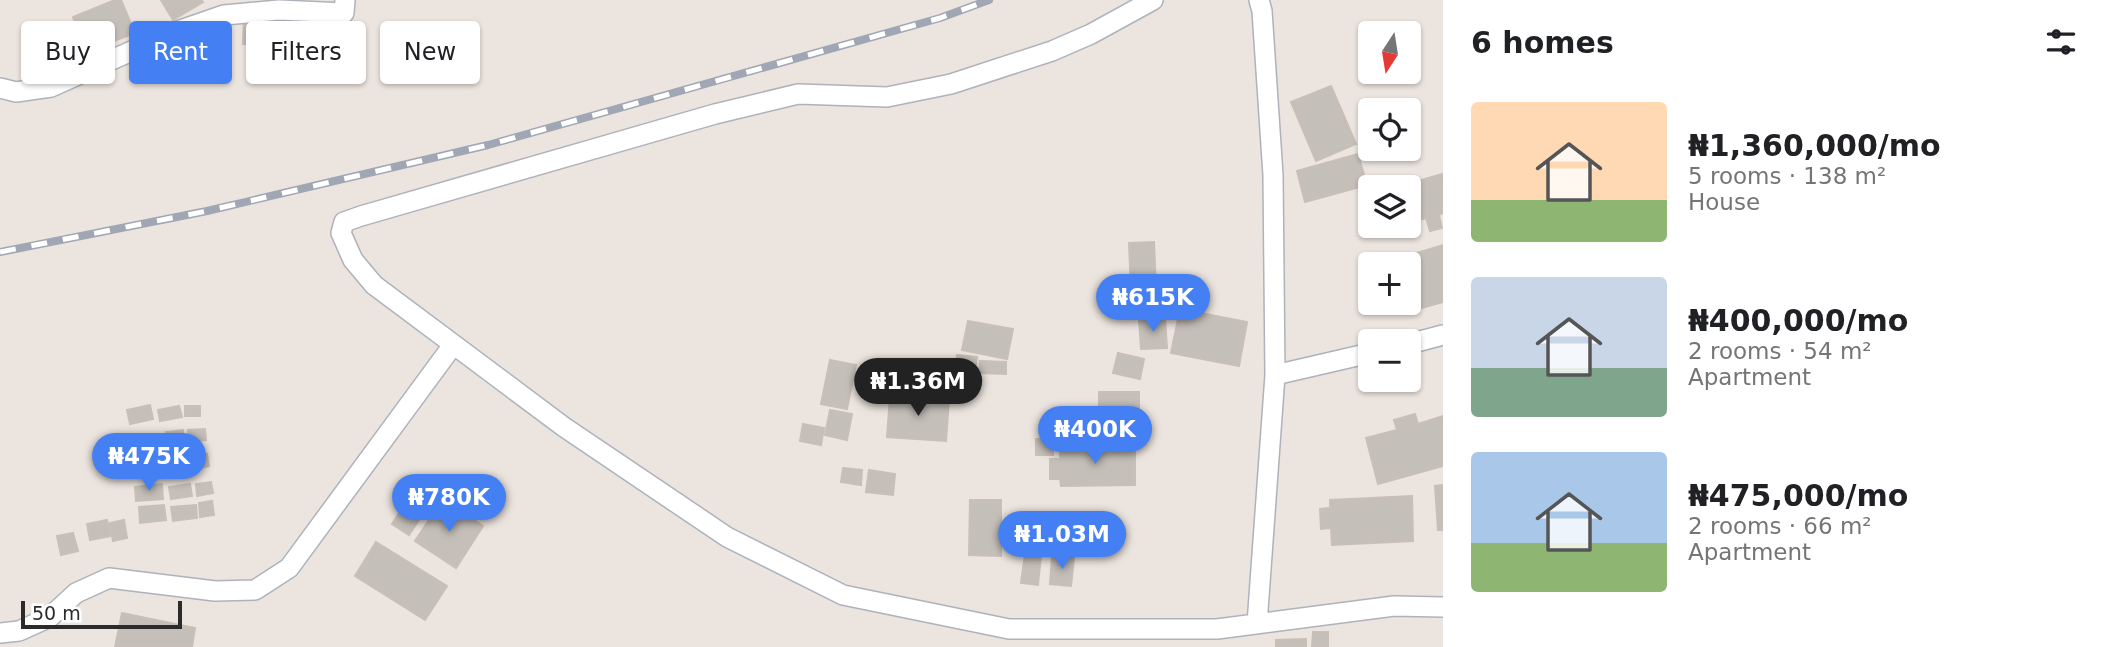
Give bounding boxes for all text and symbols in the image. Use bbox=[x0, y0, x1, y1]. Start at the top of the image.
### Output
chip: Buy bbox=[21, 21, 115, 84]
chip: Rent bbox=[129, 21, 232, 84]
chip: Filters bbox=[246, 21, 366, 84]
chip: New bbox=[380, 21, 480, 84]
north arrow bbox=[1358, 21, 1421, 84]
map controls bbox=[1358, 21, 1421, 392]
icon: filters bbox=[2042, 23, 2080, 61]
text: 6 homes bbox=[1471, 25, 1614, 60]
button: locate bbox=[1358, 98, 1421, 161]
text: ₦1,360,000/mo bbox=[1688, 128, 1941, 163]
icon: home bbox=[1527, 130, 1611, 214]
text: 5 rooms · 138 m² bbox=[1688, 163, 1886, 189]
button: layers bbox=[1358, 175, 1421, 238]
text: House bbox=[1688, 189, 1760, 215]
button: + bbox=[1358, 252, 1421, 315]
pin: ₦615K bbox=[1104, 274, 1202, 334]
text: ₦615K bbox=[1112, 284, 1194, 310]
text: ₦400,000/mo bbox=[1688, 303, 1908, 338]
icon: home bbox=[1527, 305, 1611, 389]
button: − bbox=[1358, 329, 1421, 392]
text: 2 rooms · 54 m² bbox=[1688, 338, 1872, 364]
pin: ₦1.36M bbox=[861, 358, 975, 418]
text: Apartment bbox=[1688, 364, 1811, 390]
text: ₦1.36M bbox=[870, 368, 966, 394]
pin: ₦400K bbox=[1046, 406, 1144, 466]
text: ₦400K bbox=[1054, 416, 1136, 442]
pin: ₦475K bbox=[100, 434, 198, 493]
text: ₦475K bbox=[108, 443, 190, 469]
pin: ₦780K bbox=[400, 475, 498, 534]
text: ₦475,000/mo bbox=[1688, 478, 1908, 513]
icon: home bbox=[1527, 480, 1611, 564]
text: ₦780K bbox=[408, 484, 490, 510]
pin: ₦1.03M bbox=[1005, 512, 1119, 571]
text: 2 rooms · 66 m² bbox=[1688, 513, 1872, 539]
text: ₦1.03M bbox=[1014, 521, 1110, 547]
text: Apartment bbox=[1688, 539, 1811, 565]
scale bar bbox=[21, 598, 182, 630]
text: 50 m bbox=[32, 602, 81, 624]

